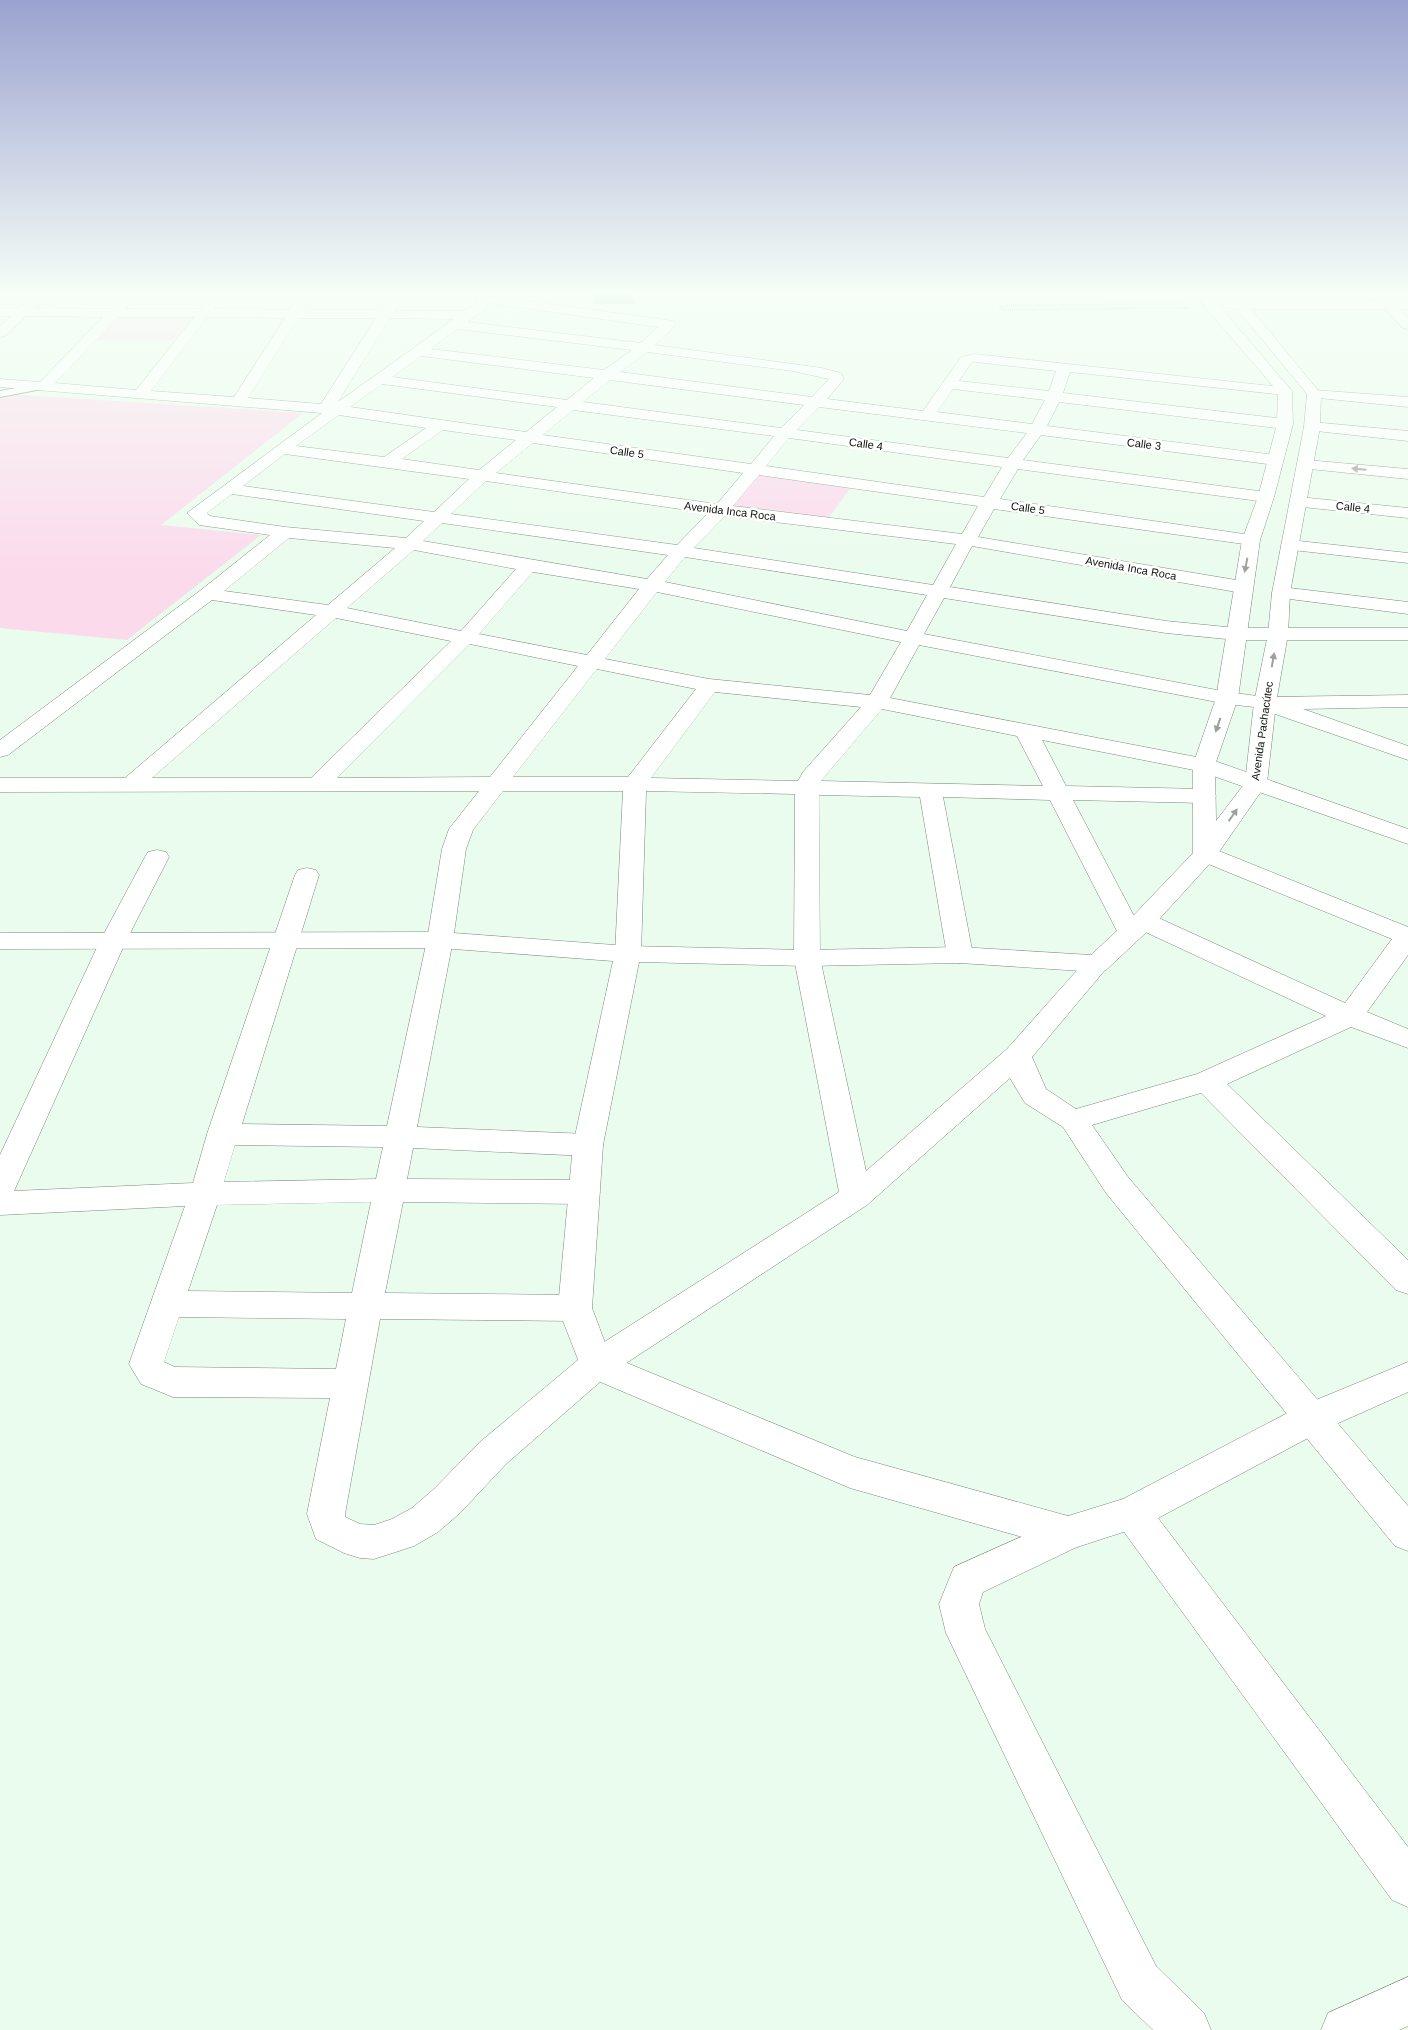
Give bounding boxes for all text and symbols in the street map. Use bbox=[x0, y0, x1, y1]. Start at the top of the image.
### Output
street label: Calle 4 bbox=[848, 436, 884, 452]
street label: Calle 3 bbox=[1126, 436, 1162, 452]
street label: Calle 5 bbox=[609, 444, 645, 460]
one-way arrow bbox=[1351, 465, 1367, 473]
street label: Avenida Inca Roca bbox=[684, 499, 777, 523]
street label: Calle 4 bbox=[1335, 499, 1371, 515]
street label: Calle 5 bbox=[1010, 500, 1046, 516]
street label: Avenida Inca Roca bbox=[1085, 554, 1178, 582]
one-way arrow bbox=[1242, 558, 1250, 574]
one-way arrow bbox=[1269, 653, 1277, 668]
street label: Avenida Pachacútec bbox=[1249, 680, 1275, 781]
one-way arrow bbox=[1213, 718, 1221, 733]
one-way arrow bbox=[1228, 808, 1238, 821]

